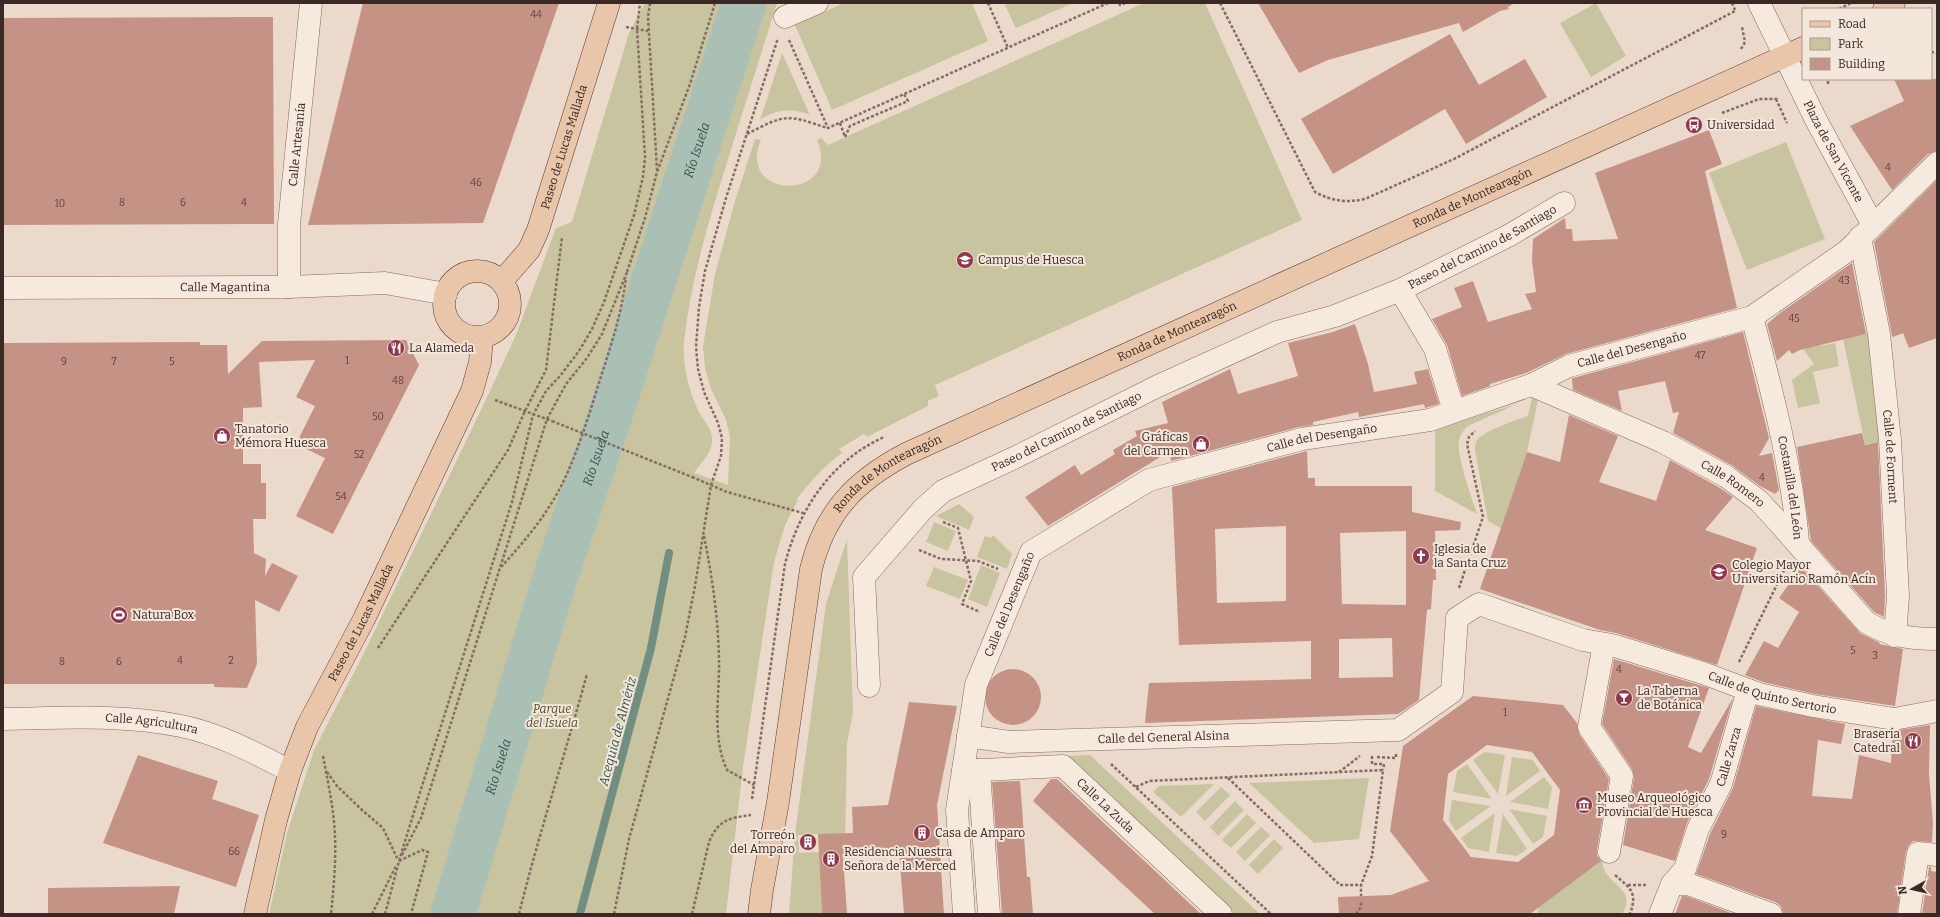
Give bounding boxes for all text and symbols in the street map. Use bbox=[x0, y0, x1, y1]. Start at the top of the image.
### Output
legend bbox=[1802, 8, 1932, 80]
house number: 44 bbox=[530, 9, 542, 21]
text: Road bbox=[1838, 17, 1866, 31]
text: Park bbox=[1838, 37, 1864, 51]
text: Building bbox=[1838, 57, 1885, 71]
street label: Paseo de Lucas Mallada bbox=[538, 83, 590, 211]
street label: Plaza de San Vicente bbox=[1801, 98, 1866, 205]
street label: Calle Artesanía bbox=[286, 101, 308, 187]
bus stop icon: Universidad bbox=[1684, 115, 1704, 135]
place label: Universidad bbox=[1707, 118, 1775, 132]
water label: Río Isuela bbox=[681, 120, 713, 180]
house number: 4 bbox=[1885, 162, 1891, 174]
street label: Ronda de Montearagón bbox=[1411, 165, 1534, 231]
house number: 46 bbox=[470, 177, 482, 189]
house number: 8 bbox=[119, 197, 125, 209]
house number: 6 bbox=[180, 197, 186, 209]
house number: 4 bbox=[241, 197, 247, 209]
house number: 10 bbox=[55, 198, 65, 210]
street label: Paseo del Camino de Santiago bbox=[1406, 202, 1559, 292]
school or university icon: Campus de Huesca bbox=[955, 250, 975, 270]
place label: Campus de Huesca bbox=[978, 253, 1085, 267]
house number: 43 bbox=[1838, 275, 1850, 287]
street label: Calle Magantina bbox=[180, 280, 270, 294]
street label: Ronda de Montearagón bbox=[1115, 298, 1239, 364]
house number: 45 bbox=[1788, 313, 1800, 325]
street label: Calle del Desengaño bbox=[1576, 328, 1688, 370]
restaurant icon: La Alameda bbox=[386, 338, 406, 358]
place label: La Alameda bbox=[409, 341, 475, 355]
house number: 47 bbox=[1695, 350, 1705, 362]
house number: 1 bbox=[345, 355, 349, 367]
house number: 9 bbox=[61, 356, 67, 368]
house number: 7 bbox=[111, 356, 117, 368]
house number: 5 bbox=[169, 356, 175, 368]
house number: 48 bbox=[392, 375, 404, 387]
street label: Paseo del Camino de Santiago bbox=[989, 388, 1144, 475]
street label: Calle de Forment bbox=[1880, 409, 1900, 505]
house number: 50 bbox=[372, 411, 384, 423]
street label: Calle del Desengaño bbox=[1265, 421, 1378, 455]
place label: Tanatorio Mémora Huesca bbox=[235, 422, 327, 450]
shop icon: Tanatorio Mémora Huesca bbox=[212, 426, 232, 446]
water label: Río Isuela bbox=[580, 428, 612, 488]
place label: Gráficas del Carmen bbox=[1124, 430, 1188, 458]
street label: Ronda de Montearagón bbox=[831, 432, 944, 515]
shop icon: Gráficas del Carmen bbox=[1191, 434, 1211, 454]
street label: Costanilla del León bbox=[1775, 434, 1805, 541]
house number: 52 bbox=[354, 449, 364, 461]
street label: Calle Romero bbox=[1698, 457, 1768, 510]
house number: 4 bbox=[1759, 472, 1765, 484]
house number: 54 bbox=[335, 491, 347, 503]
place label: Iglesia de la Santa Cruz bbox=[1434, 542, 1506, 570]
church icon: Iglesia de la Santa Cruz bbox=[1411, 546, 1431, 566]
street label: Calle del Desengaño bbox=[981, 550, 1037, 659]
place label: Colegio Mayor Universitario Ramón Acín bbox=[1732, 558, 1876, 586]
street label: Paseo de Lucas Mallada bbox=[325, 561, 396, 684]
school or university icon: Colegio Mayor Universitario Ramón Acín bbox=[1709, 562, 1729, 582]
sports icon: Natura Box bbox=[109, 605, 129, 625]
place label: Natura Box bbox=[132, 608, 195, 622]
house number: 5 bbox=[1850, 645, 1856, 657]
house number: 3 bbox=[1872, 650, 1878, 662]
house number: 4 bbox=[177, 655, 183, 667]
house number: 2 bbox=[228, 655, 234, 667]
house number: 8 bbox=[59, 656, 65, 668]
house number: 6 bbox=[116, 656, 122, 668]
house number: 4 bbox=[1616, 664, 1622, 676]
street label: Calle de Quinto Sertorio bbox=[1706, 669, 1838, 717]
water label: Acequia de Almériz bbox=[595, 675, 639, 788]
place label: La Taberna de Botánica bbox=[1637, 684, 1702, 712]
bar icon: La Taberna de Botánica bbox=[1614, 688, 1634, 708]
park label: Parque del Isuela bbox=[526, 702, 578, 730]
house number: 1 bbox=[1503, 707, 1507, 719]
street label: Calle Agricultura bbox=[105, 711, 200, 737]
street label: Calle Zarza bbox=[1714, 725, 1744, 788]
place label: Brasería Catedral bbox=[1853, 727, 1901, 755]
street label: Calle del General Alsina bbox=[1097, 728, 1230, 746]
restaurant icon: Brasería Catedral bbox=[1903, 731, 1923, 751]
water label: Río Isuela bbox=[483, 737, 514, 797]
street label: Calle La Zuda bbox=[1074, 775, 1137, 836]
place label: Museo Arqueológico Provincial de Huesca bbox=[1597, 791, 1713, 819]
museum icon: Museo Arqueológico Provincial de Huesca bbox=[1574, 795, 1594, 815]
building icon: Casa de Amparo bbox=[912, 823, 932, 843]
place label: Casa de Amparo bbox=[935, 826, 1025, 840]
place label: Torreón del Amparo bbox=[730, 828, 795, 856]
house number: 9 bbox=[1721, 829, 1727, 841]
building icon: Torreón del Amparo bbox=[798, 832, 818, 852]
place label: Residencia Nuestra Señora de la Merced bbox=[844, 845, 956, 873]
house number: 66 bbox=[228, 846, 240, 858]
building icon: Residencia Nuestra Señora de la Merced bbox=[821, 849, 841, 869]
north arrow bbox=[1892, 869, 1932, 909]
text: N bbox=[1895, 885, 1910, 895]

